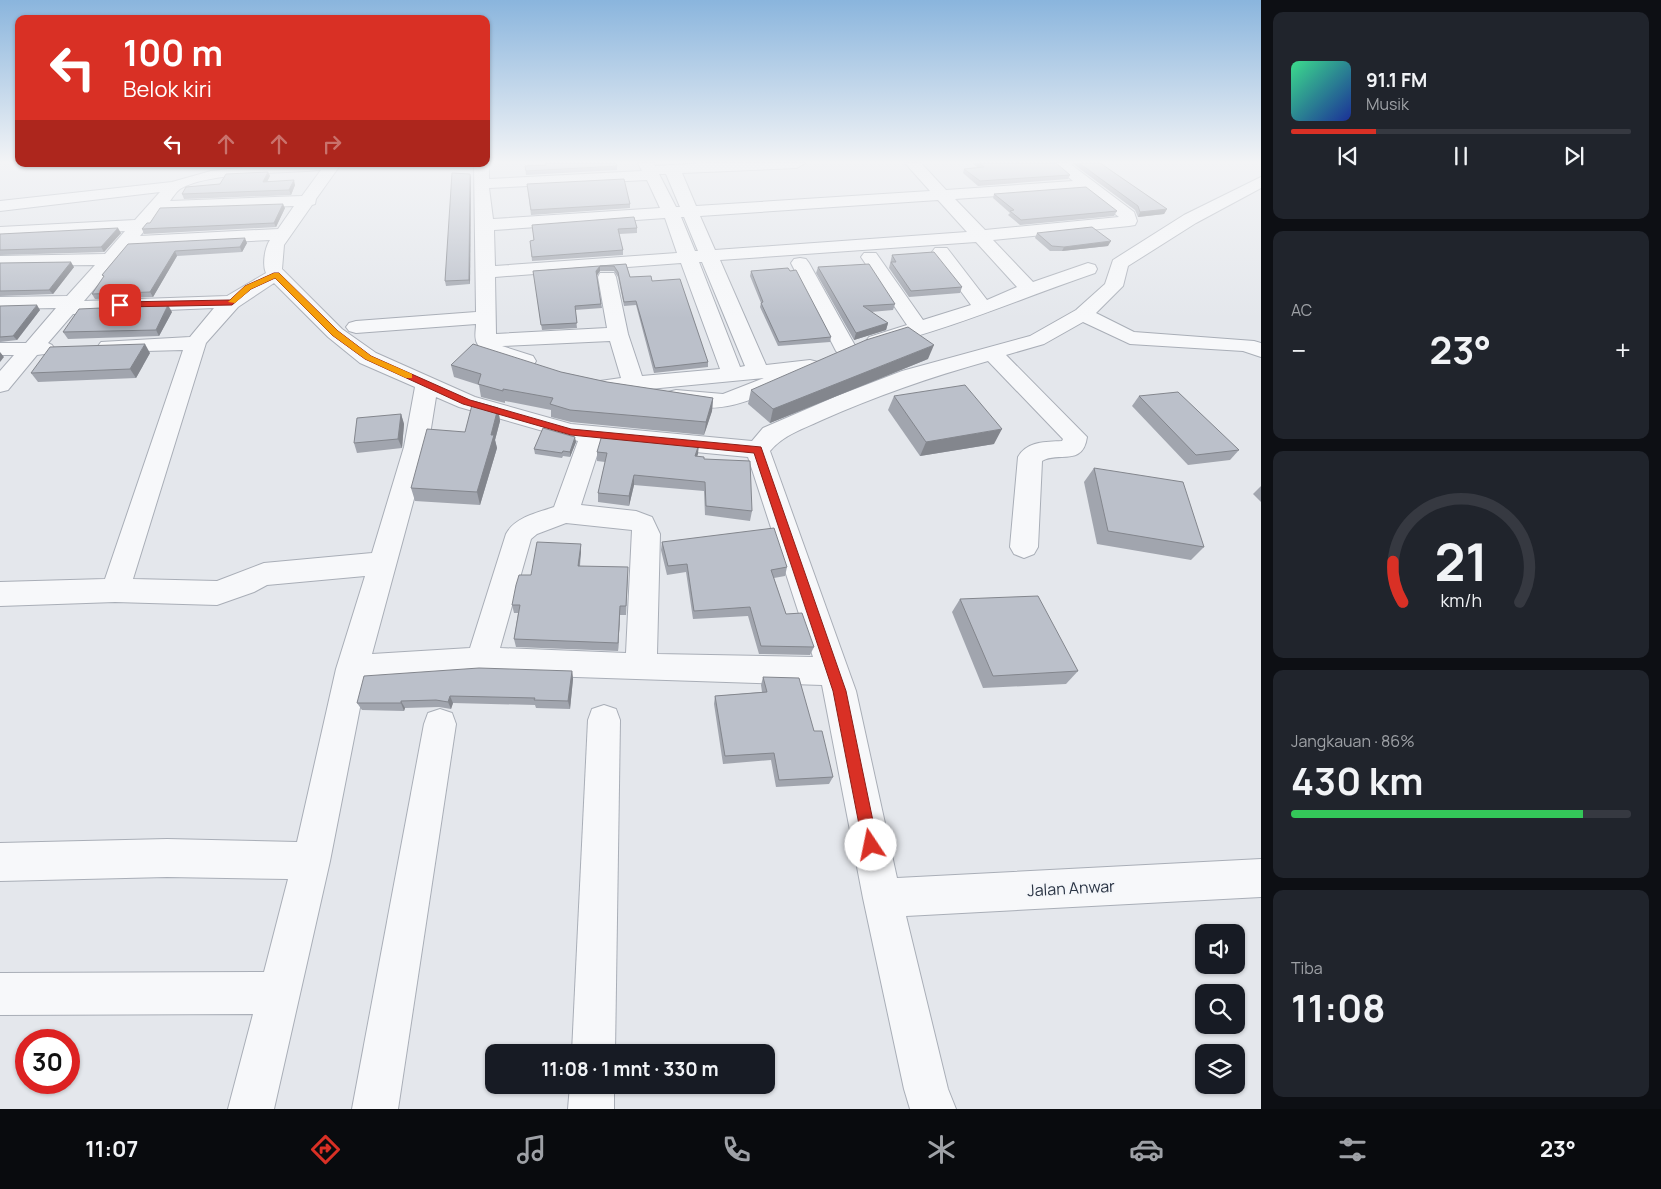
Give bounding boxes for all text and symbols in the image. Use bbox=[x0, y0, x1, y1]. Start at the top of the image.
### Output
text: 100 m bbox=[123, 29, 223, 77]
icon: left bbox=[40, 35, 105, 100]
text: 91.1 FM bbox=[1366, 67, 1427, 93]
text: Belok kiri bbox=[123, 74, 212, 104]
text: Musik bbox=[1366, 93, 1409, 115]
icon: left bbox=[159, 130, 187, 158]
icon: ahead bbox=[212, 130, 240, 158]
icon: ahead bbox=[265, 130, 293, 158]
icon: right bbox=[318, 130, 346, 158]
icon: previous bbox=[1334, 142, 1362, 170]
icon: pause bbox=[1447, 142, 1475, 170]
icon: next bbox=[1560, 142, 1588, 170]
pin bbox=[99, 284, 141, 326]
icon: arrive bbox=[106, 291, 134, 319]
text: AC bbox=[1291, 299, 1312, 321]
text: 23° bbox=[1430, 323, 1491, 375]
text: − bbox=[1291, 331, 1306, 369]
text: + bbox=[1615, 331, 1631, 369]
text: 21 bbox=[1434, 526, 1488, 597]
text: km/h bbox=[1440, 588, 1482, 612]
text: Jangkauan · 86% bbox=[1291, 730, 1415, 752]
text: 430 km bbox=[1291, 754, 1423, 806]
position arrow bbox=[844, 818, 896, 870]
street label: Jalan Anwar bbox=[1027, 875, 1116, 901]
map controls bbox=[1195, 924, 1245, 1094]
button: sound bbox=[1195, 924, 1245, 974]
text: Tiba bbox=[1291, 957, 1323, 979]
text: 11:08 bbox=[1291, 981, 1386, 1033]
button: search bbox=[1195, 984, 1245, 1034]
speed limit sign: 30 bbox=[15, 1029, 80, 1094]
button: layers bbox=[1195, 1044, 1245, 1094]
text: 11:08 · 1 mnt · 330 m bbox=[541, 1056, 719, 1082]
icon: directions bbox=[308, 1132, 343, 1167]
icon: music bbox=[514, 1132, 549, 1167]
icon: phone bbox=[719, 1132, 754, 1167]
icon: climate bbox=[924, 1132, 959, 1167]
icon: car bbox=[1129, 1132, 1164, 1167]
icon: filters bbox=[1335, 1132, 1370, 1167]
text: 11:07 bbox=[85, 1134, 138, 1164]
text: 23° bbox=[1540, 1134, 1576, 1164]

